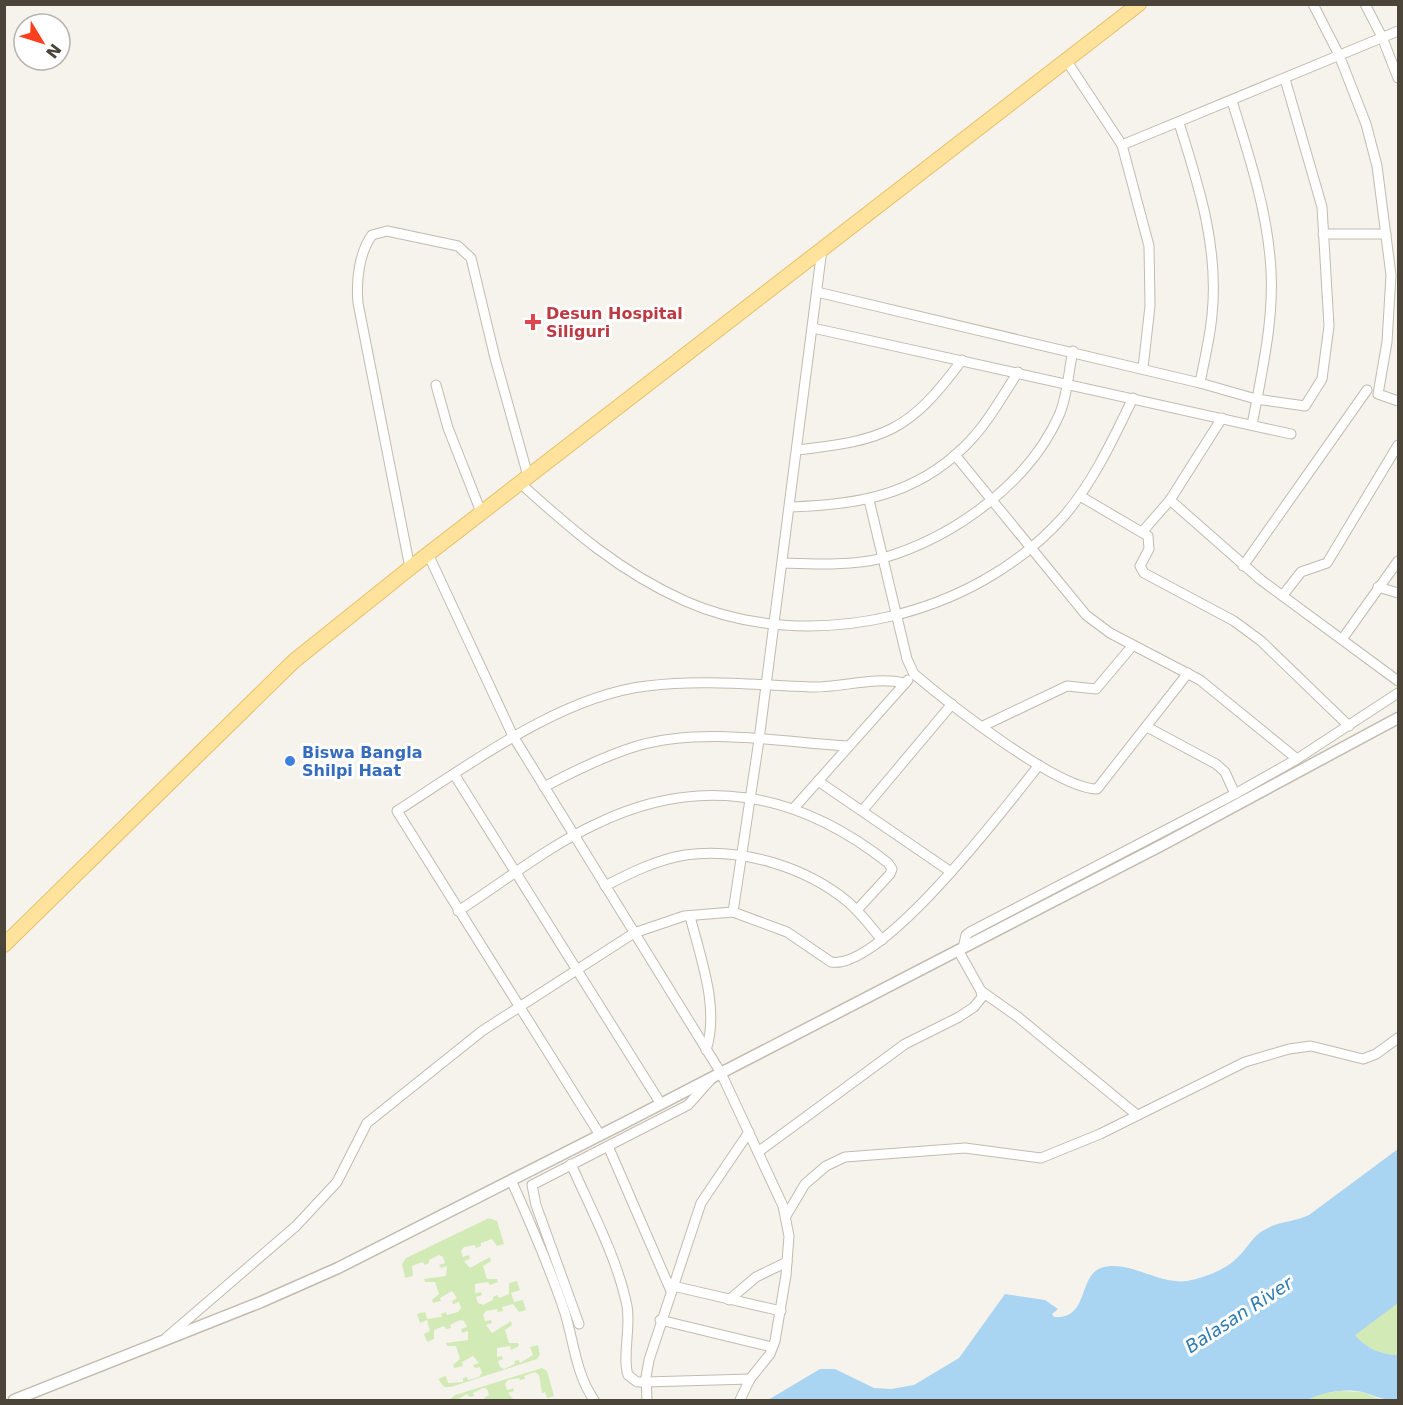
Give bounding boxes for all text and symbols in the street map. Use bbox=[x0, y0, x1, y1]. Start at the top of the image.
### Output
north arrow bbox=[12, 12, 72, 72]
text: N bbox=[42, 40, 65, 62]
place label: Desun Hospital Siliguri bbox=[546, 304, 683, 341]
marker: Desun Hospital Siliguri bbox=[524, 313, 542, 331]
place label: Biswa Bangla Shilpi Haat bbox=[302, 743, 422, 780]
marker: Biswa Bangla Shilpi Haat bbox=[283, 754, 297, 768]
water label: Balasan River bbox=[1181, 1271, 1298, 1357]

